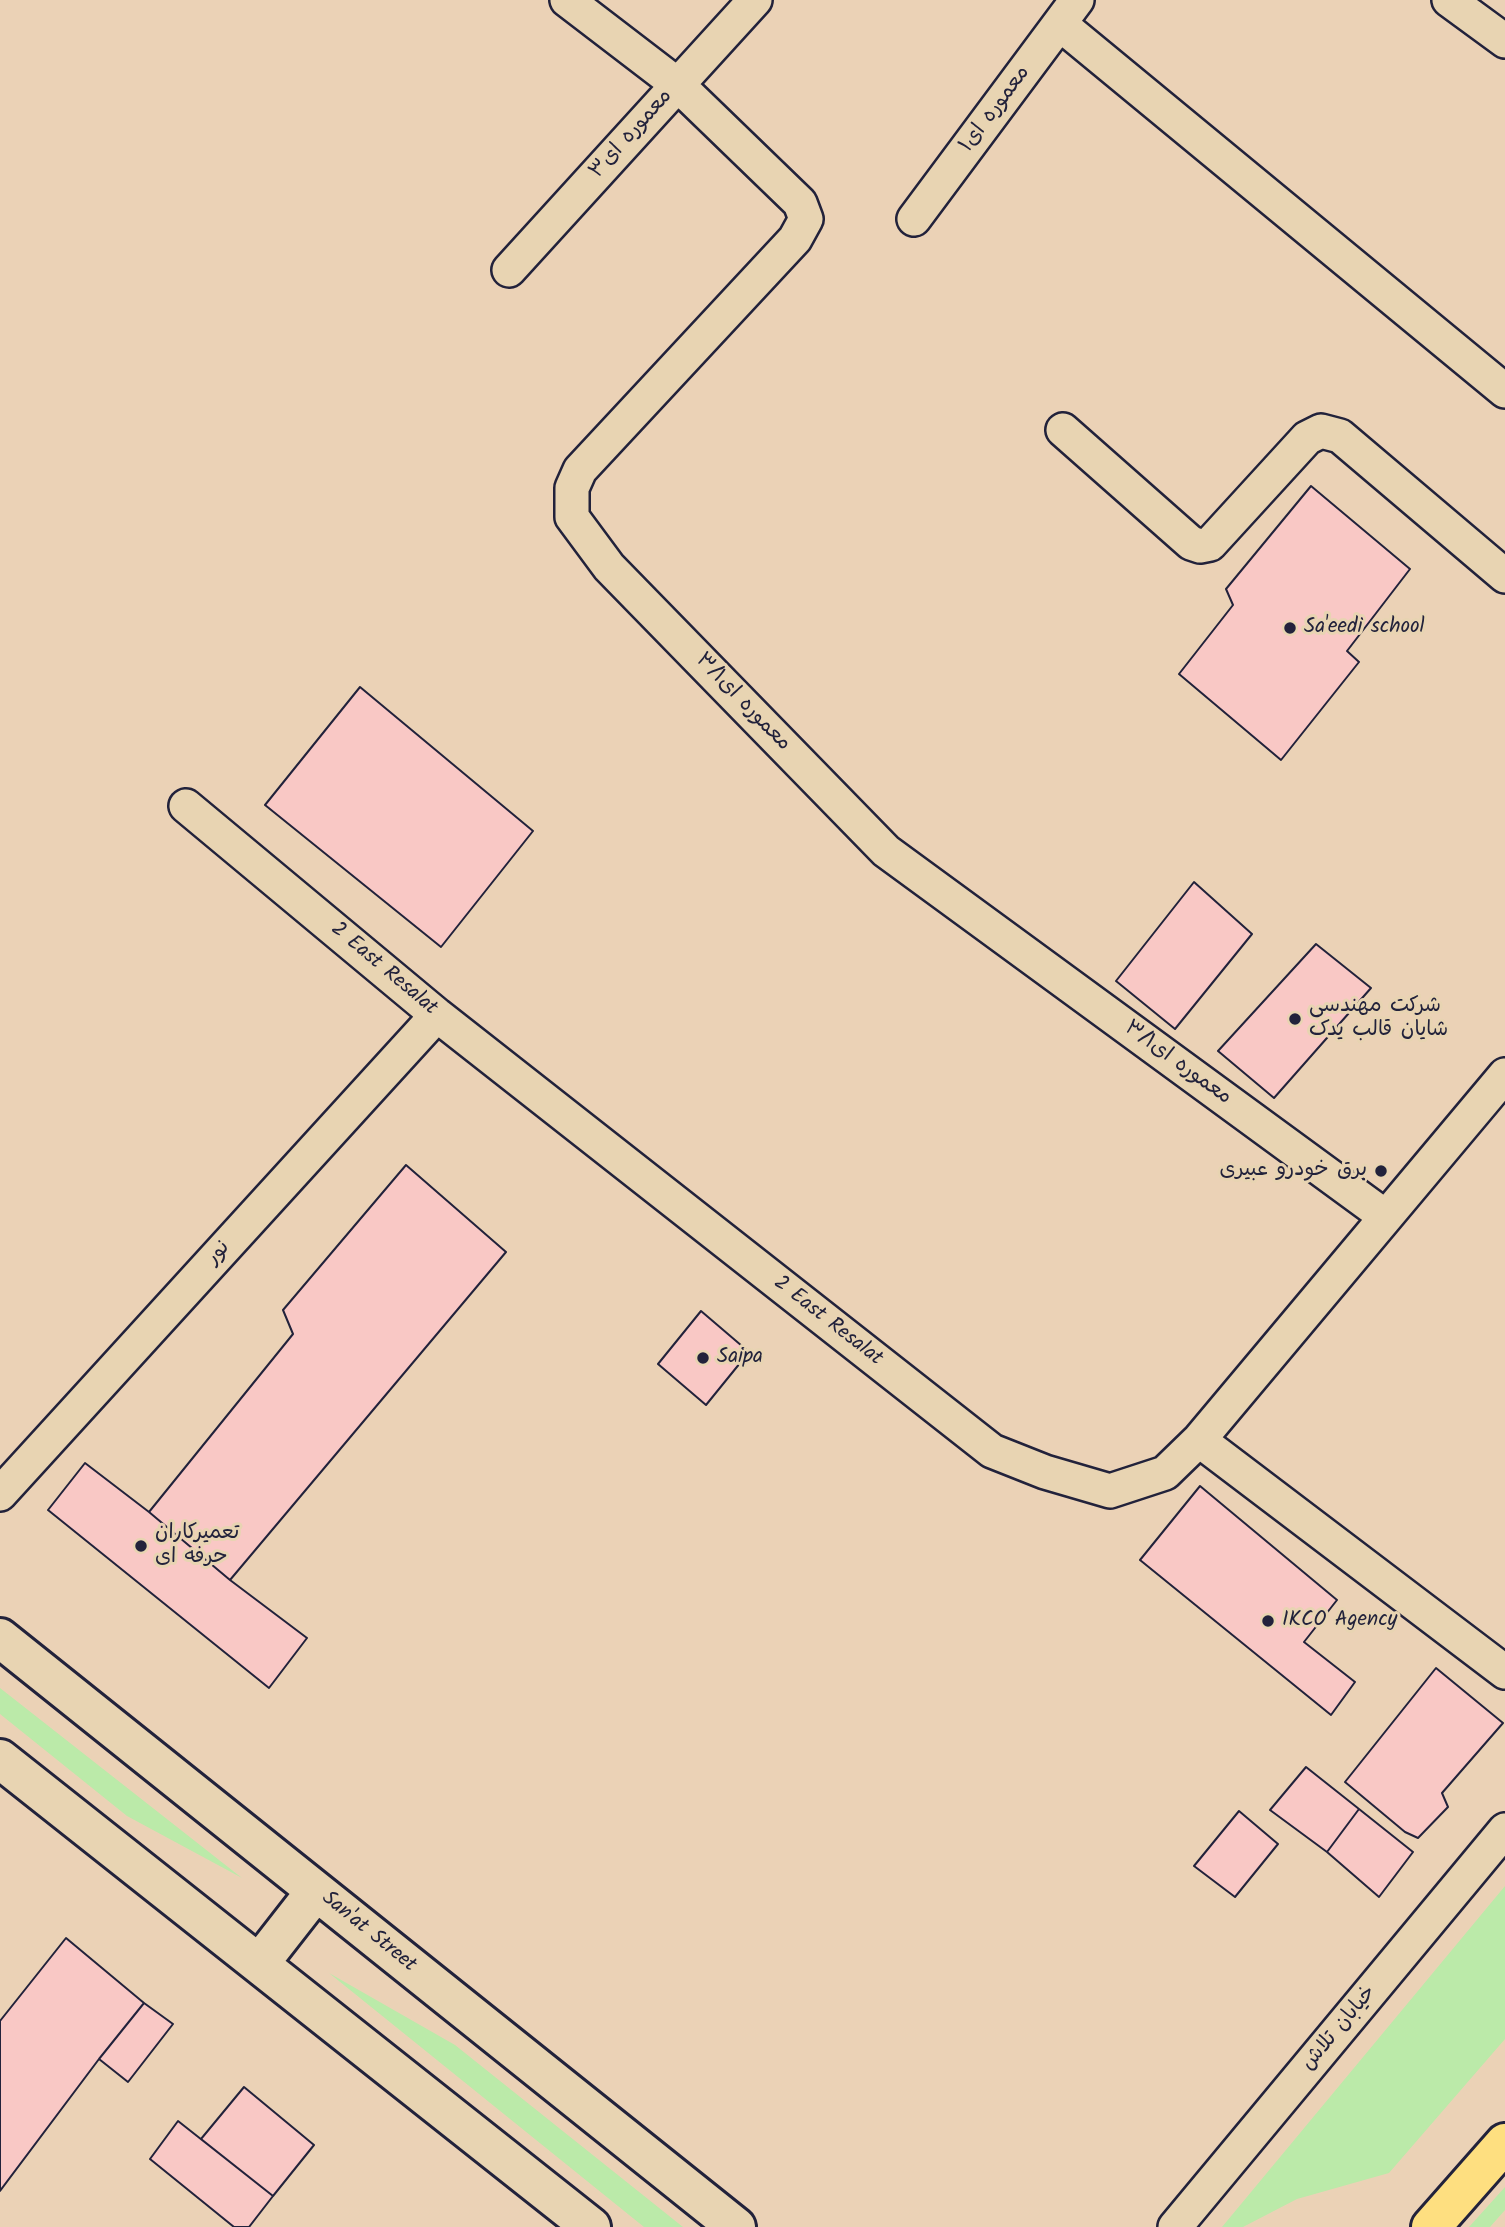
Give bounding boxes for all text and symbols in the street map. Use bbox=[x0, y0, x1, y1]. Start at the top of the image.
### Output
street label: معموره ای۱ bbox=[955, 62, 1037, 158]
street label: معموره ای۳ bbox=[585, 85, 679, 185]
place label: Sa'eedi school bbox=[1304, 615, 1425, 641]
marker: Sa'eedi school bbox=[1282, 620, 1298, 636]
street label: معموره ای۳/۱ bbox=[689, 649, 795, 757]
street label: 2 East Resalat bbox=[324, 918, 442, 1022]
place label: شرکت مهندسی شایان قالب یدک bbox=[1309, 994, 1448, 1044]
marker: شرکت مهندسی شایان قالب یدک bbox=[1287, 1011, 1303, 1027]
street label: معموره ای۳/۱ bbox=[1118, 1017, 1236, 1111]
place label: برق خودرو عبیری bbox=[1220, 1158, 1367, 1184]
marker: برق خودرو عبیری bbox=[1373, 1163, 1389, 1179]
street label: نور bbox=[201, 1237, 237, 1271]
street label: 2 East Resalat bbox=[767, 1271, 887, 1373]
place label: Saipa bbox=[717, 1345, 763, 1371]
marker: Saipa bbox=[695, 1350, 711, 1366]
place label: تعمیرکاران حرفه ای bbox=[155, 1521, 239, 1571]
marker: تعمیرکاران حرفه ای bbox=[133, 1538, 149, 1554]
place label: IKCO Agency bbox=[1282, 1608, 1397, 1634]
marker: IKCO Agency bbox=[1260, 1613, 1276, 1629]
street label: San'at Street bbox=[315, 1887, 421, 1979]
street label: خیابان تلاش bbox=[1297, 1981, 1383, 2077]

